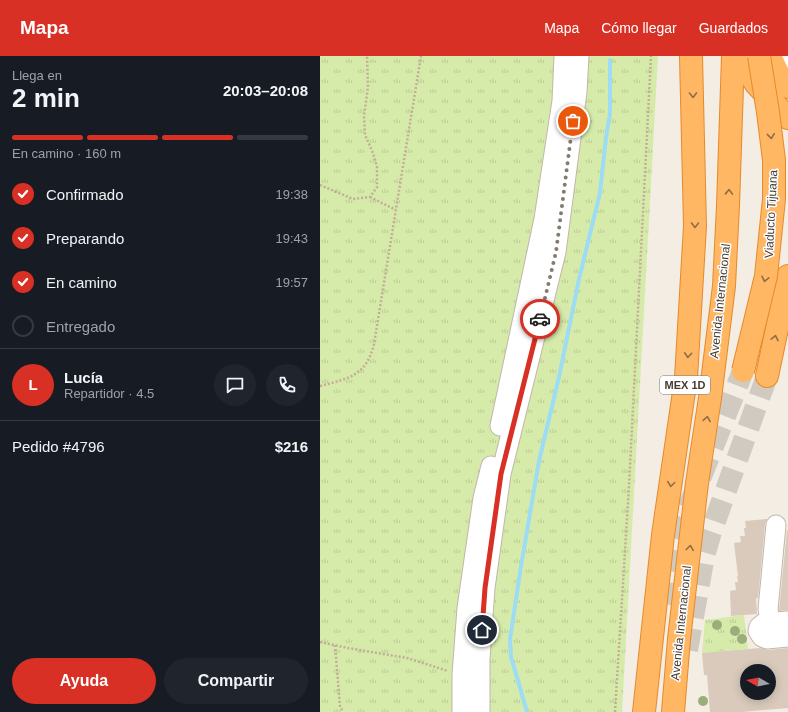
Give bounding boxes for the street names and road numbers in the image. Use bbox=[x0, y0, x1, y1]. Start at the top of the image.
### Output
street label: Viaducto Tijuana bbox=[762, 169, 780, 259]
street label: Avenida Internacional bbox=[707, 243, 733, 359]
road number: MEX 1D bbox=[660, 376, 710, 394]
street label: Avenida Internacional bbox=[668, 565, 694, 681]

